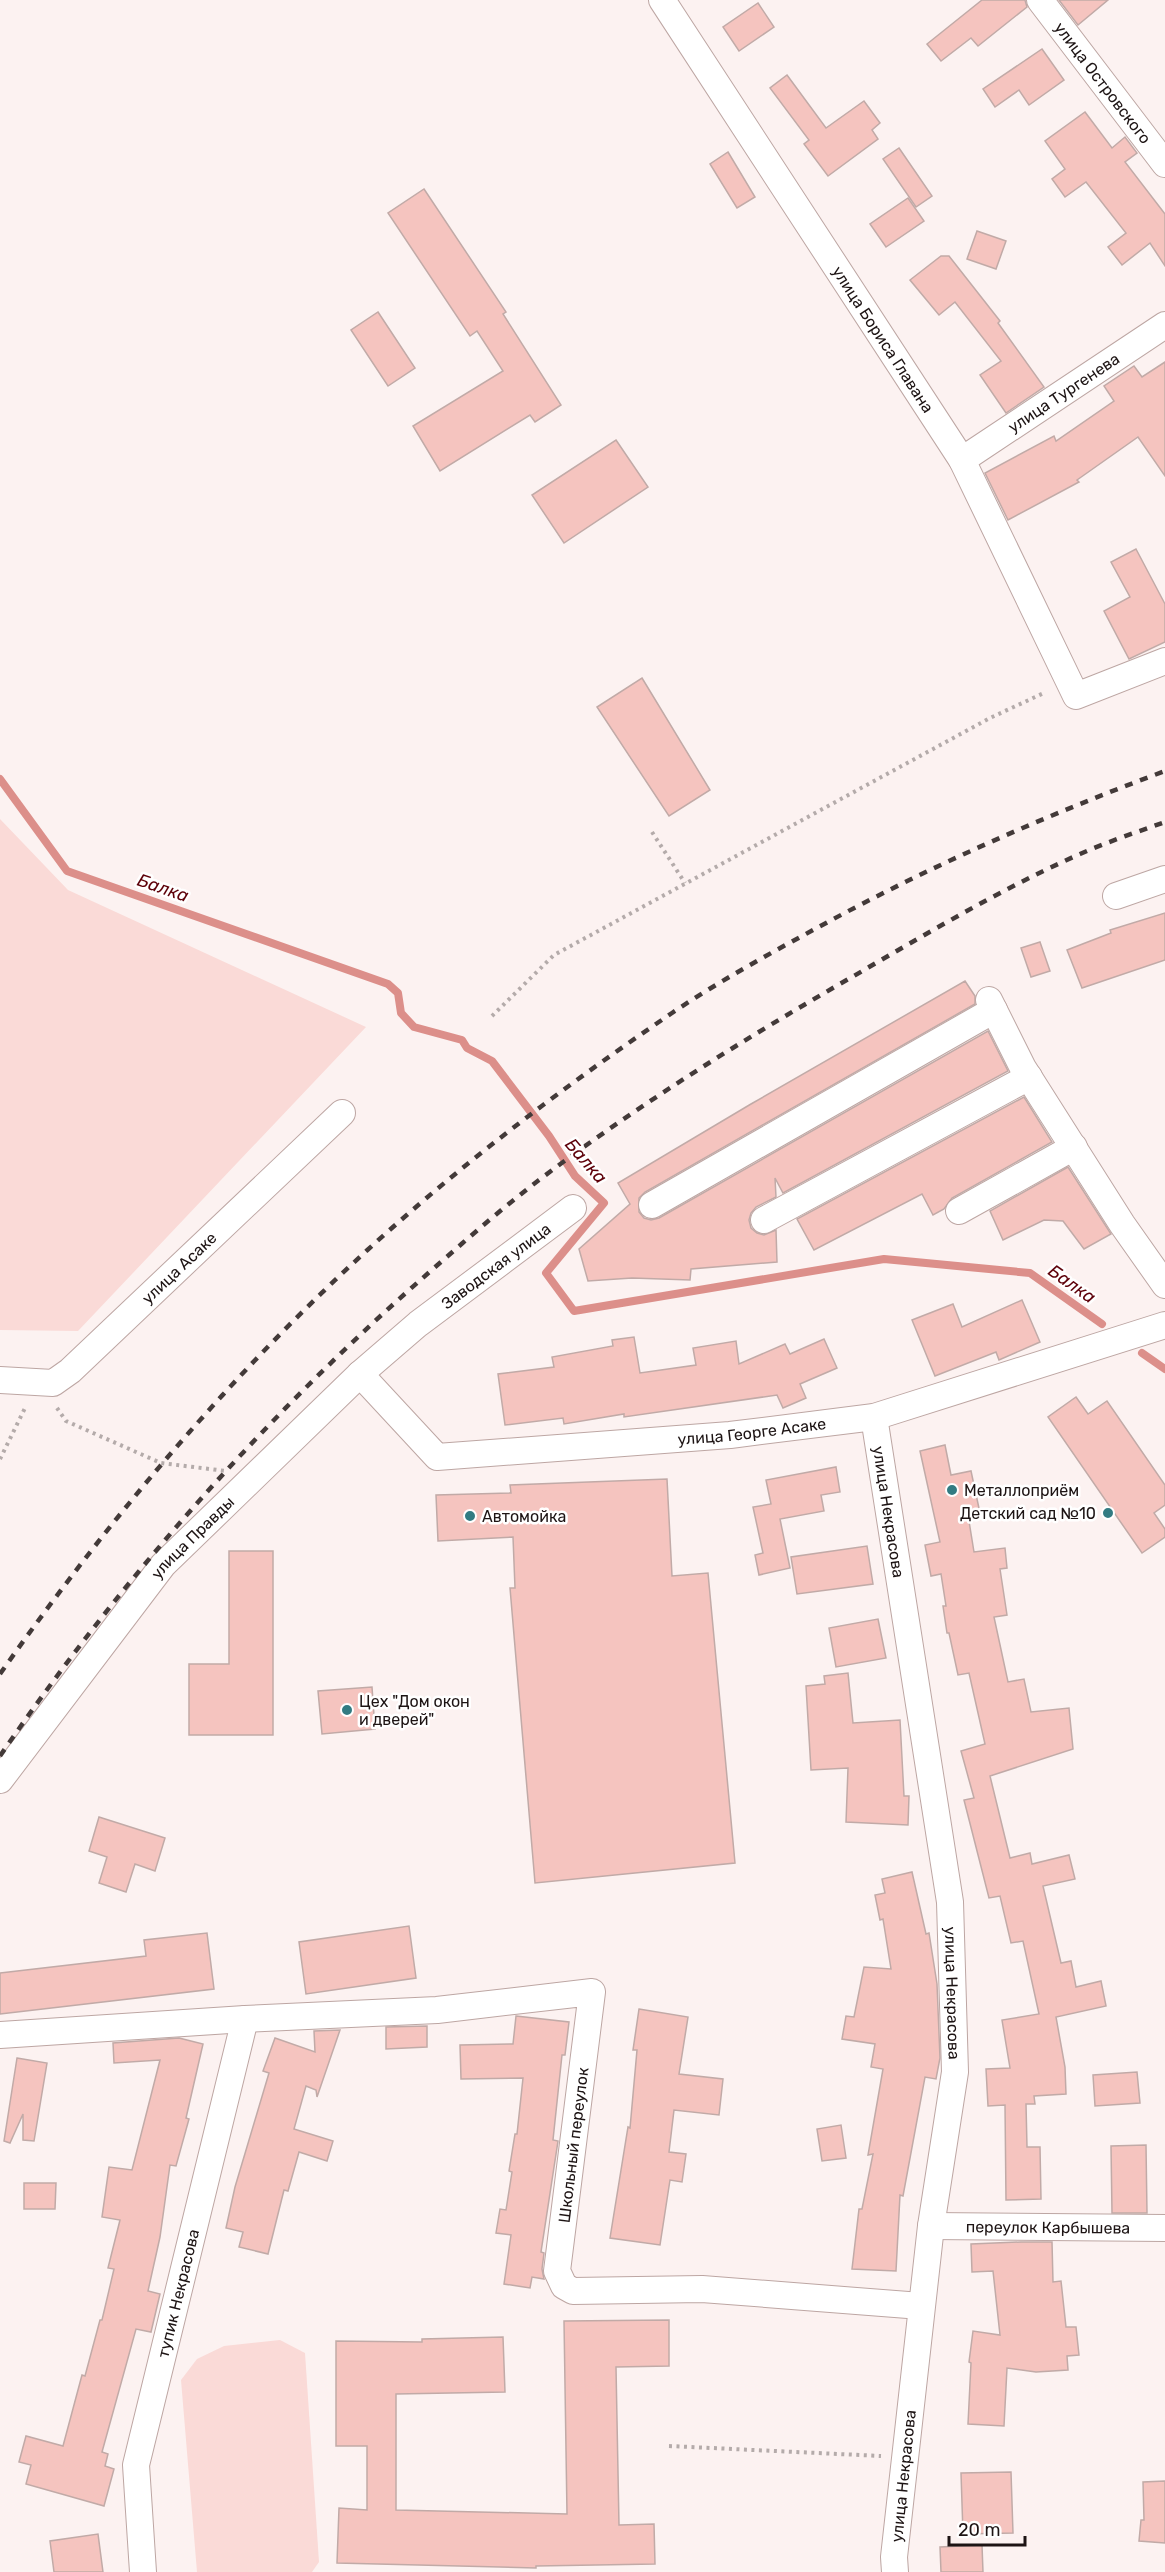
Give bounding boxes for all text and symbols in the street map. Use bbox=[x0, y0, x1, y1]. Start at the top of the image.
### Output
street label: улица Островского bbox=[1050, 19, 1155, 148]
street label: улица Бориса Главана bbox=[828, 263, 938, 416]
street label: улица Тургенева bbox=[1005, 349, 1123, 437]
water label: Балка bbox=[135, 869, 192, 907]
water label: Балка bbox=[560, 1134, 612, 1188]
street label: Заводская улица bbox=[438, 1219, 554, 1313]
street label: улица Асаке bbox=[138, 1228, 220, 1308]
water label: Балка bbox=[1044, 1260, 1100, 1308]
street label: улица Георге Асаке bbox=[677, 1414, 827, 1449]
street label: улица Некрасова bbox=[869, 1445, 908, 1579]
place label: Металлоприём bbox=[964, 1481, 1079, 1500]
marker: Металлоприём bbox=[945, 1483, 959, 1497]
street label: улица Правды bbox=[147, 1492, 238, 1583]
place label: Детский сад №10 bbox=[960, 1504, 1096, 1523]
marker: Детский сад №10 bbox=[1101, 1506, 1115, 1520]
place label: Автомойка bbox=[482, 1507, 566, 1526]
marker: Автомойка bbox=[463, 1509, 477, 1523]
place label: Цех "Дом окон и дверей" bbox=[359, 1692, 470, 1729]
marker: Цех "Дом окон и дверей" bbox=[340, 1703, 354, 1717]
street label: улица Некрасова bbox=[941, 1926, 964, 2060]
street label: Школьный переулок bbox=[555, 2066, 593, 2224]
street label: переулок Карбышева bbox=[966, 2217, 1130, 2238]
street label: тупик Некрасова bbox=[154, 2227, 203, 2360]
street label: улица Некрасова bbox=[887, 2409, 920, 2543]
scale bar bbox=[949, 2509, 1026, 2547]
text: 20 m bbox=[958, 2519, 1000, 2541]

